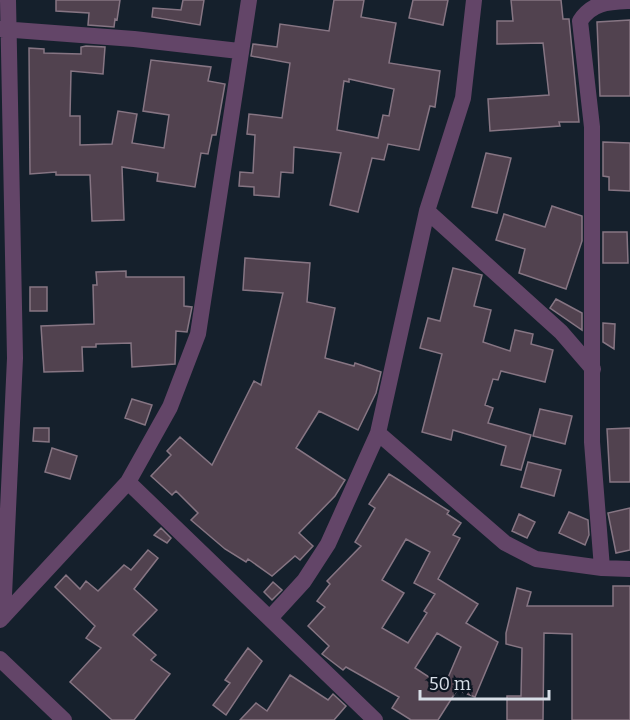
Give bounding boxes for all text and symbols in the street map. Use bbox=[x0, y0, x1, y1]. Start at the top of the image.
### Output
scale bar bbox=[420, 663, 549, 701]
text: 50 m bbox=[429, 673, 471, 695]

